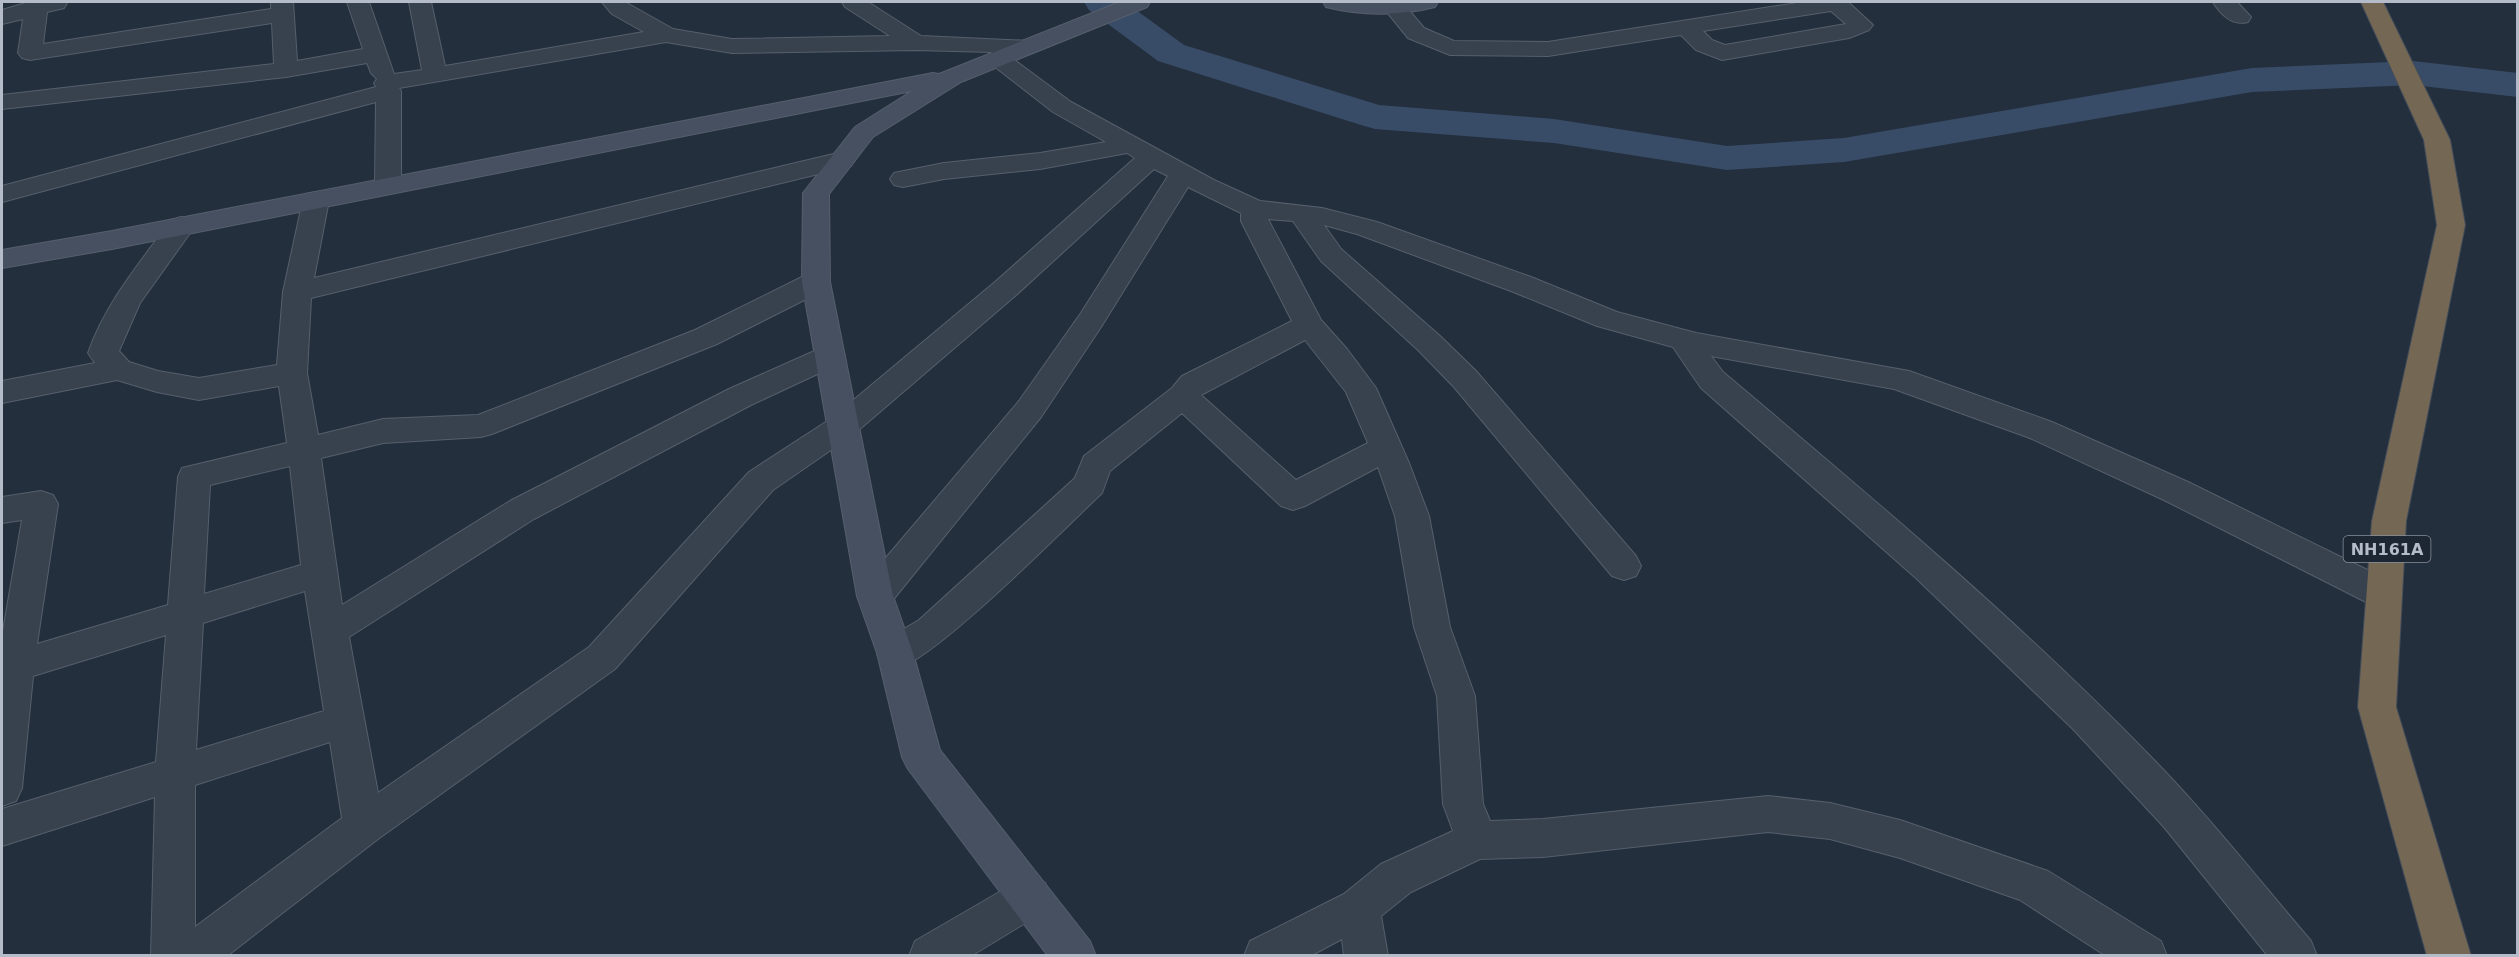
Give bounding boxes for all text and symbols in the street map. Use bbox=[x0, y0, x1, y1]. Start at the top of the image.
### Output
road number: NH161A bbox=[2344, 536, 2430, 562]

